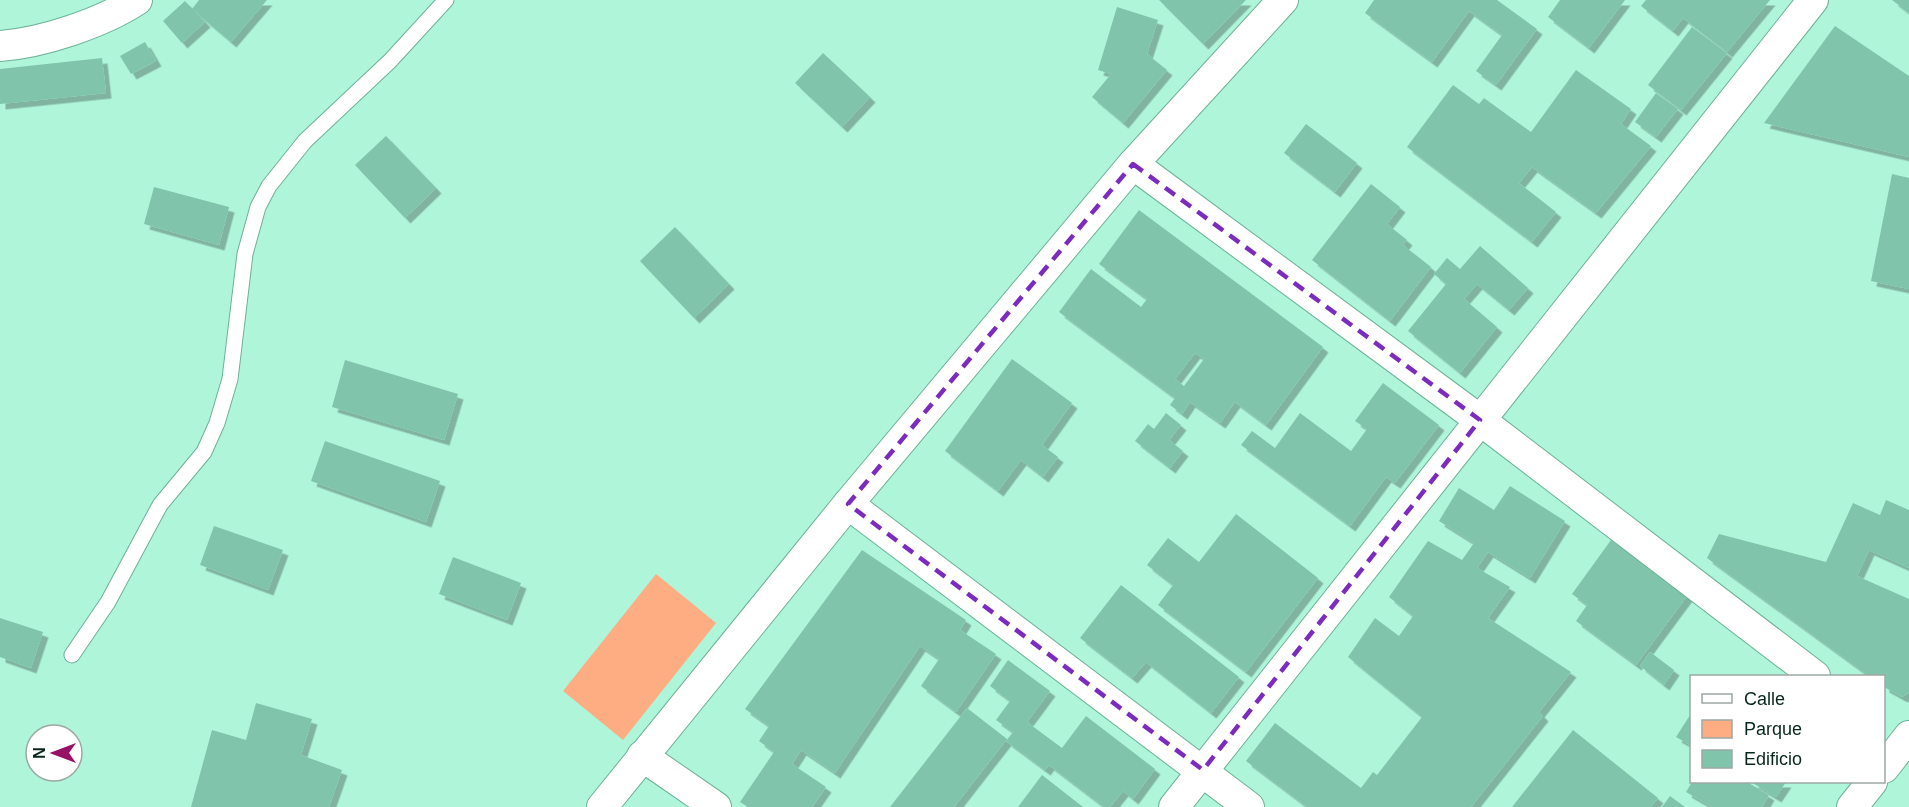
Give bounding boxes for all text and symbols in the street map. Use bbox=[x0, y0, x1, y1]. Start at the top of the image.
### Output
legend bbox=[1690, 675, 1885, 783]
text: Calle bbox=[1744, 689, 1785, 709]
text: Parque bbox=[1744, 719, 1802, 739]
north arrow bbox=[24, 723, 84, 783]
text: N bbox=[31, 747, 48, 759]
text: Edificio bbox=[1744, 749, 1802, 769]

